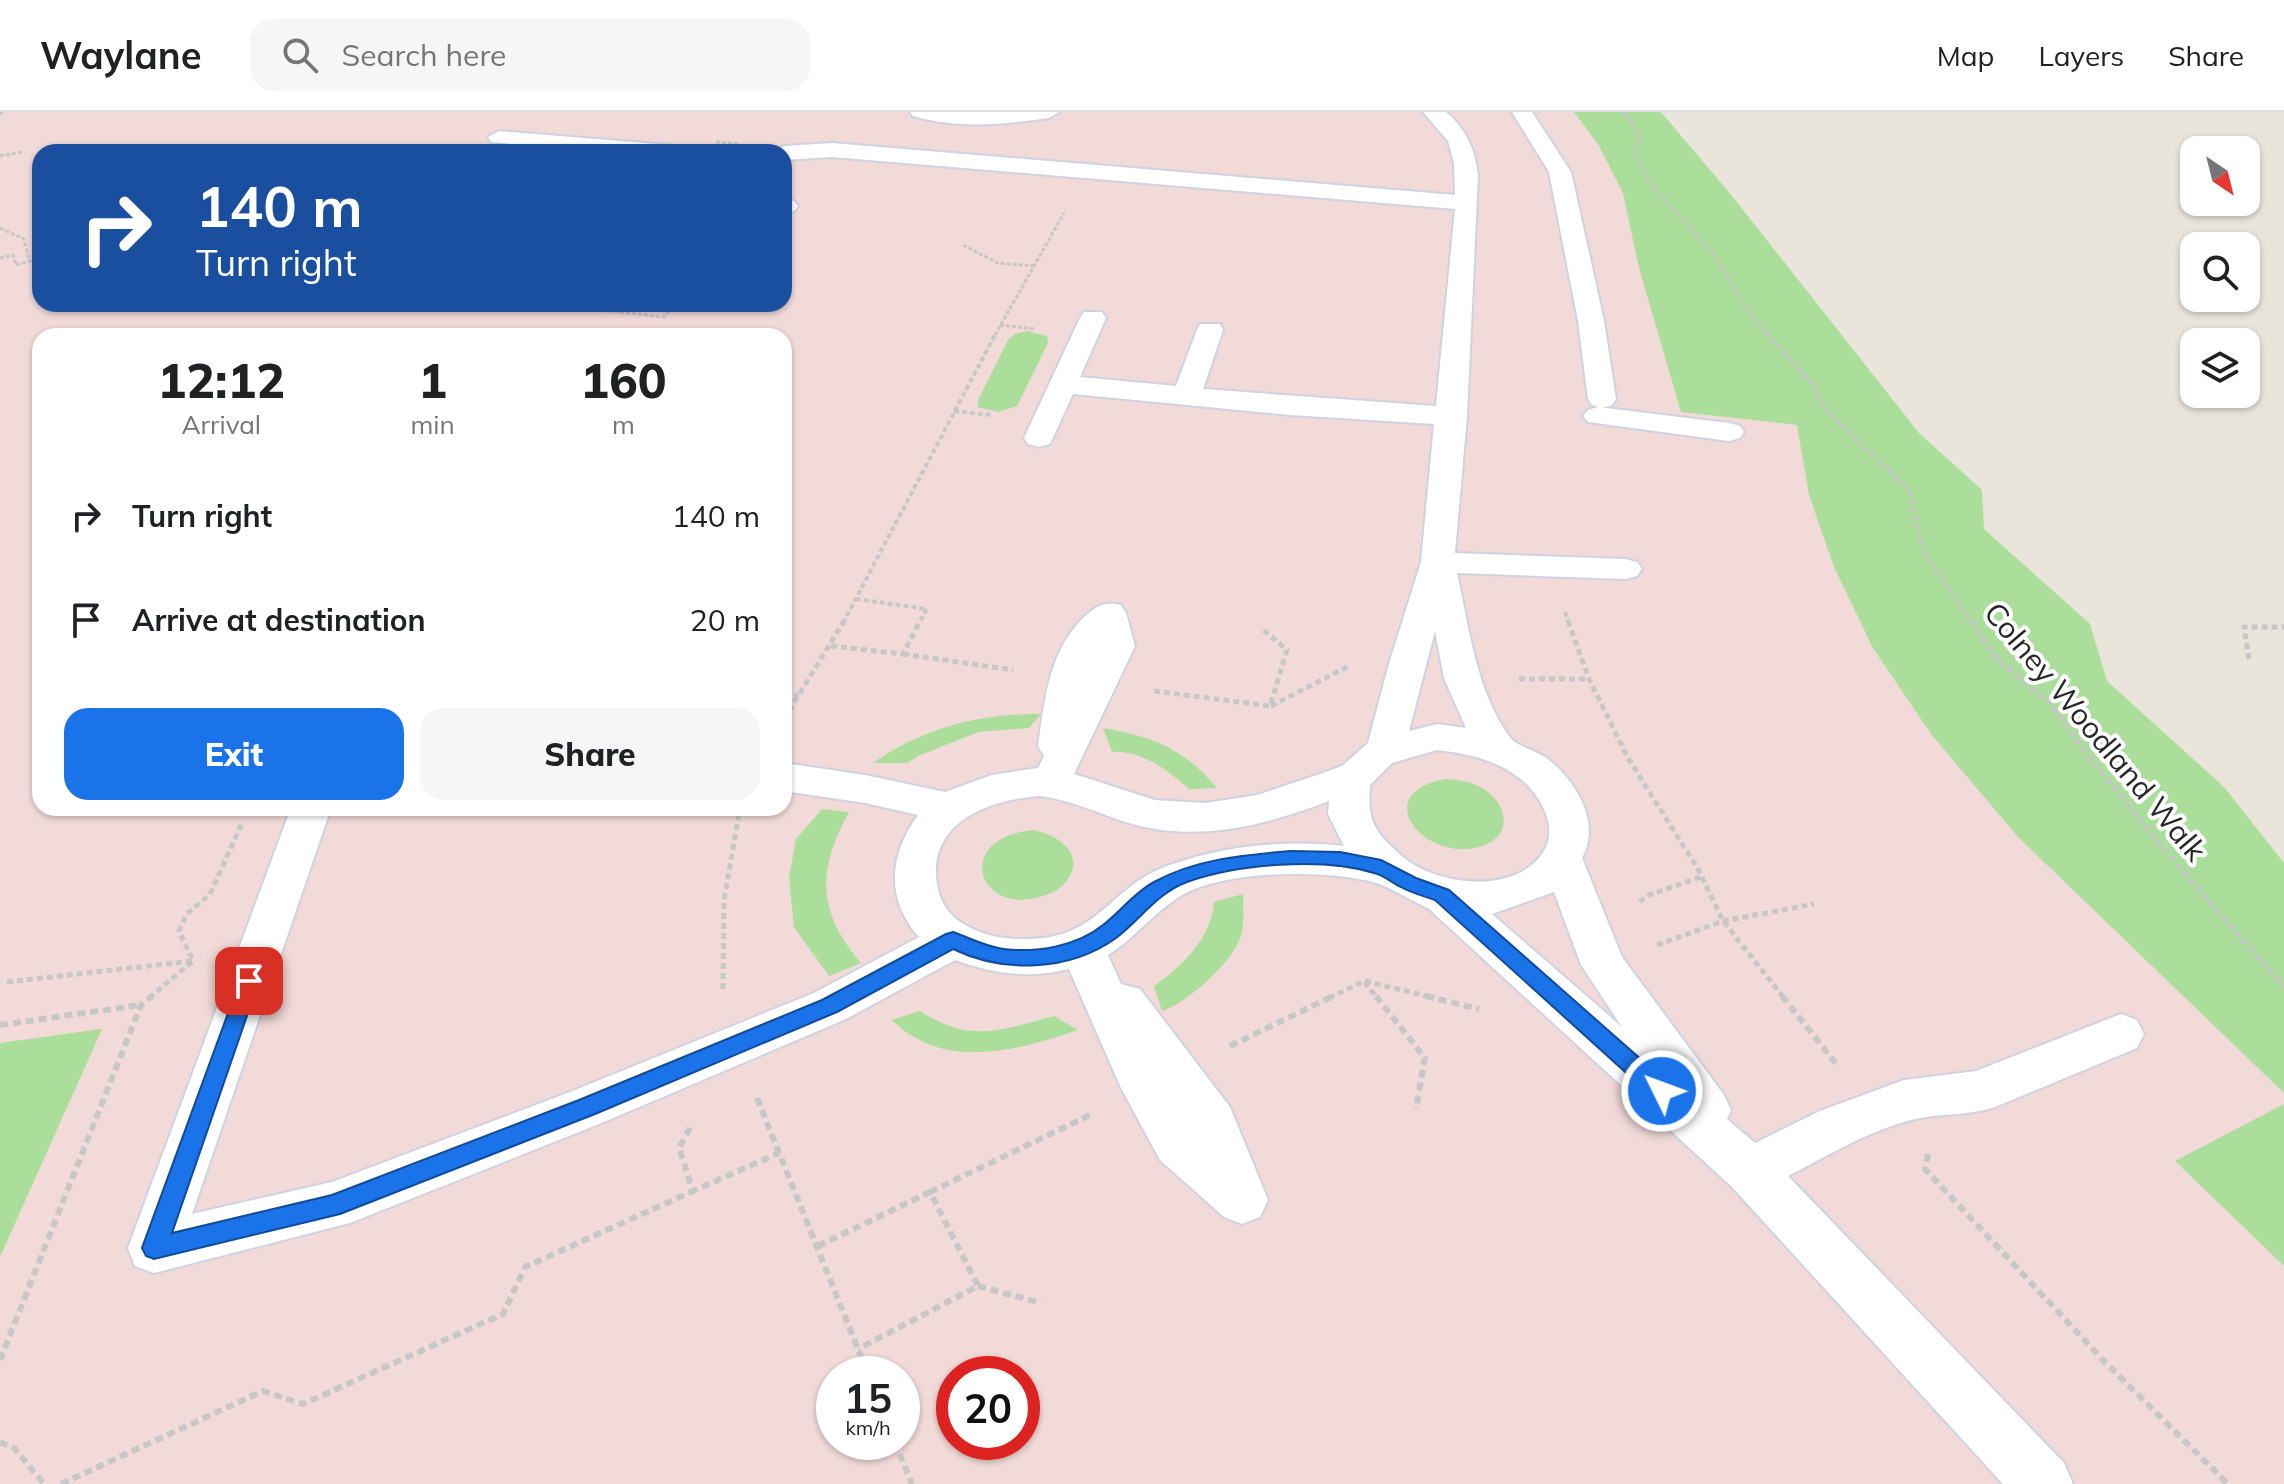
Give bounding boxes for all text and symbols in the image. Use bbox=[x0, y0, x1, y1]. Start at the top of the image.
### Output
search box bbox=[250, 19, 810, 91]
text: Waylane bbox=[40, 31, 202, 79]
icon: search bbox=[278, 33, 322, 77]
text: Search here bbox=[342, 36, 506, 74]
text: Map bbox=[1937, 38, 1994, 73]
text: Layers bbox=[2038, 38, 2124, 73]
text: Share bbox=[2168, 38, 2244, 73]
north arrow bbox=[2180, 136, 2260, 216]
map controls bbox=[2180, 136, 2260, 408]
text: 140 m bbox=[196, 171, 363, 241]
icon: right bbox=[64, 176, 168, 280]
button: search bbox=[2180, 232, 2260, 312]
text: Turn right bbox=[196, 240, 357, 285]
button: layers bbox=[2180, 328, 2260, 408]
text: 12:12 bbox=[157, 350, 285, 410]
text: 1 bbox=[418, 350, 447, 410]
text: 160 bbox=[580, 350, 667, 410]
text: Arrival bbox=[181, 408, 261, 441]
text: min bbox=[411, 408, 455, 441]
text: m bbox=[612, 408, 635, 441]
icon: right bbox=[64, 494, 108, 538]
text: Turn right bbox=[132, 497, 272, 535]
text: 140 m bbox=[672, 497, 760, 535]
street label: Colney Woodland Walk bbox=[1976, 594, 2215, 869]
icon: arrive bbox=[64, 598, 108, 642]
text: Arrive at destination bbox=[132, 601, 426, 639]
text: 20 m bbox=[690, 601, 760, 639]
button: Exit bbox=[64, 708, 404, 800]
button: Share bbox=[420, 708, 760, 800]
pin bbox=[215, 947, 283, 1015]
icon: arrive bbox=[227, 959, 271, 1003]
position arrow bbox=[1620, 1049, 1704, 1133]
speed limit sign: 20 bbox=[936, 1356, 1040, 1460]
text: 15 bbox=[844, 1373, 892, 1423]
text: km/h bbox=[845, 1415, 891, 1440]

